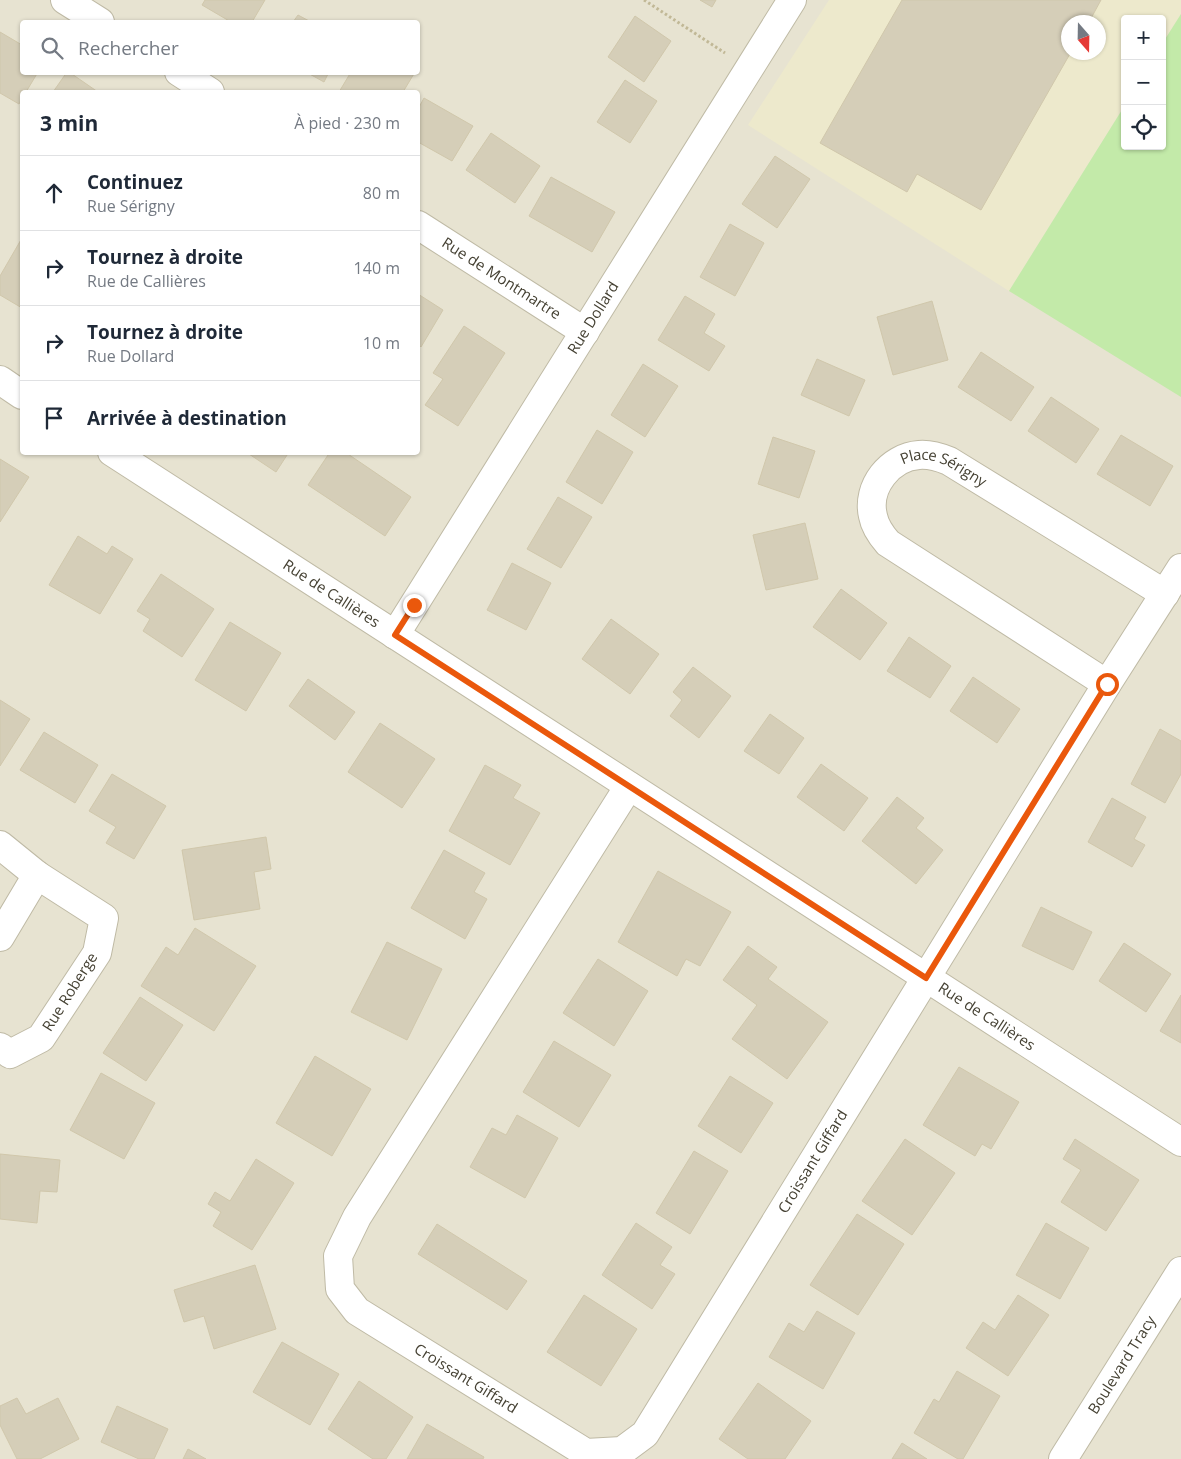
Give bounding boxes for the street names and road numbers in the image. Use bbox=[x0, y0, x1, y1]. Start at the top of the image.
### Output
street label: Rue de Montmartre bbox=[439, 232, 565, 323]
street label: Rue Dollard bbox=[562, 277, 623, 357]
street label: Place Sérigny bbox=[897, 444, 991, 491]
street label: Rue de Callières bbox=[279, 554, 384, 631]
street label: Rue Roberge bbox=[37, 948, 101, 1035]
street label: Rue de Callières bbox=[935, 977, 1040, 1054]
street label: Croissant Giffard bbox=[773, 1106, 851, 1217]
street label: Boulevard Tracy bbox=[1083, 1311, 1160, 1417]
street label: Croissant Giffard bbox=[411, 1338, 522, 1417]

